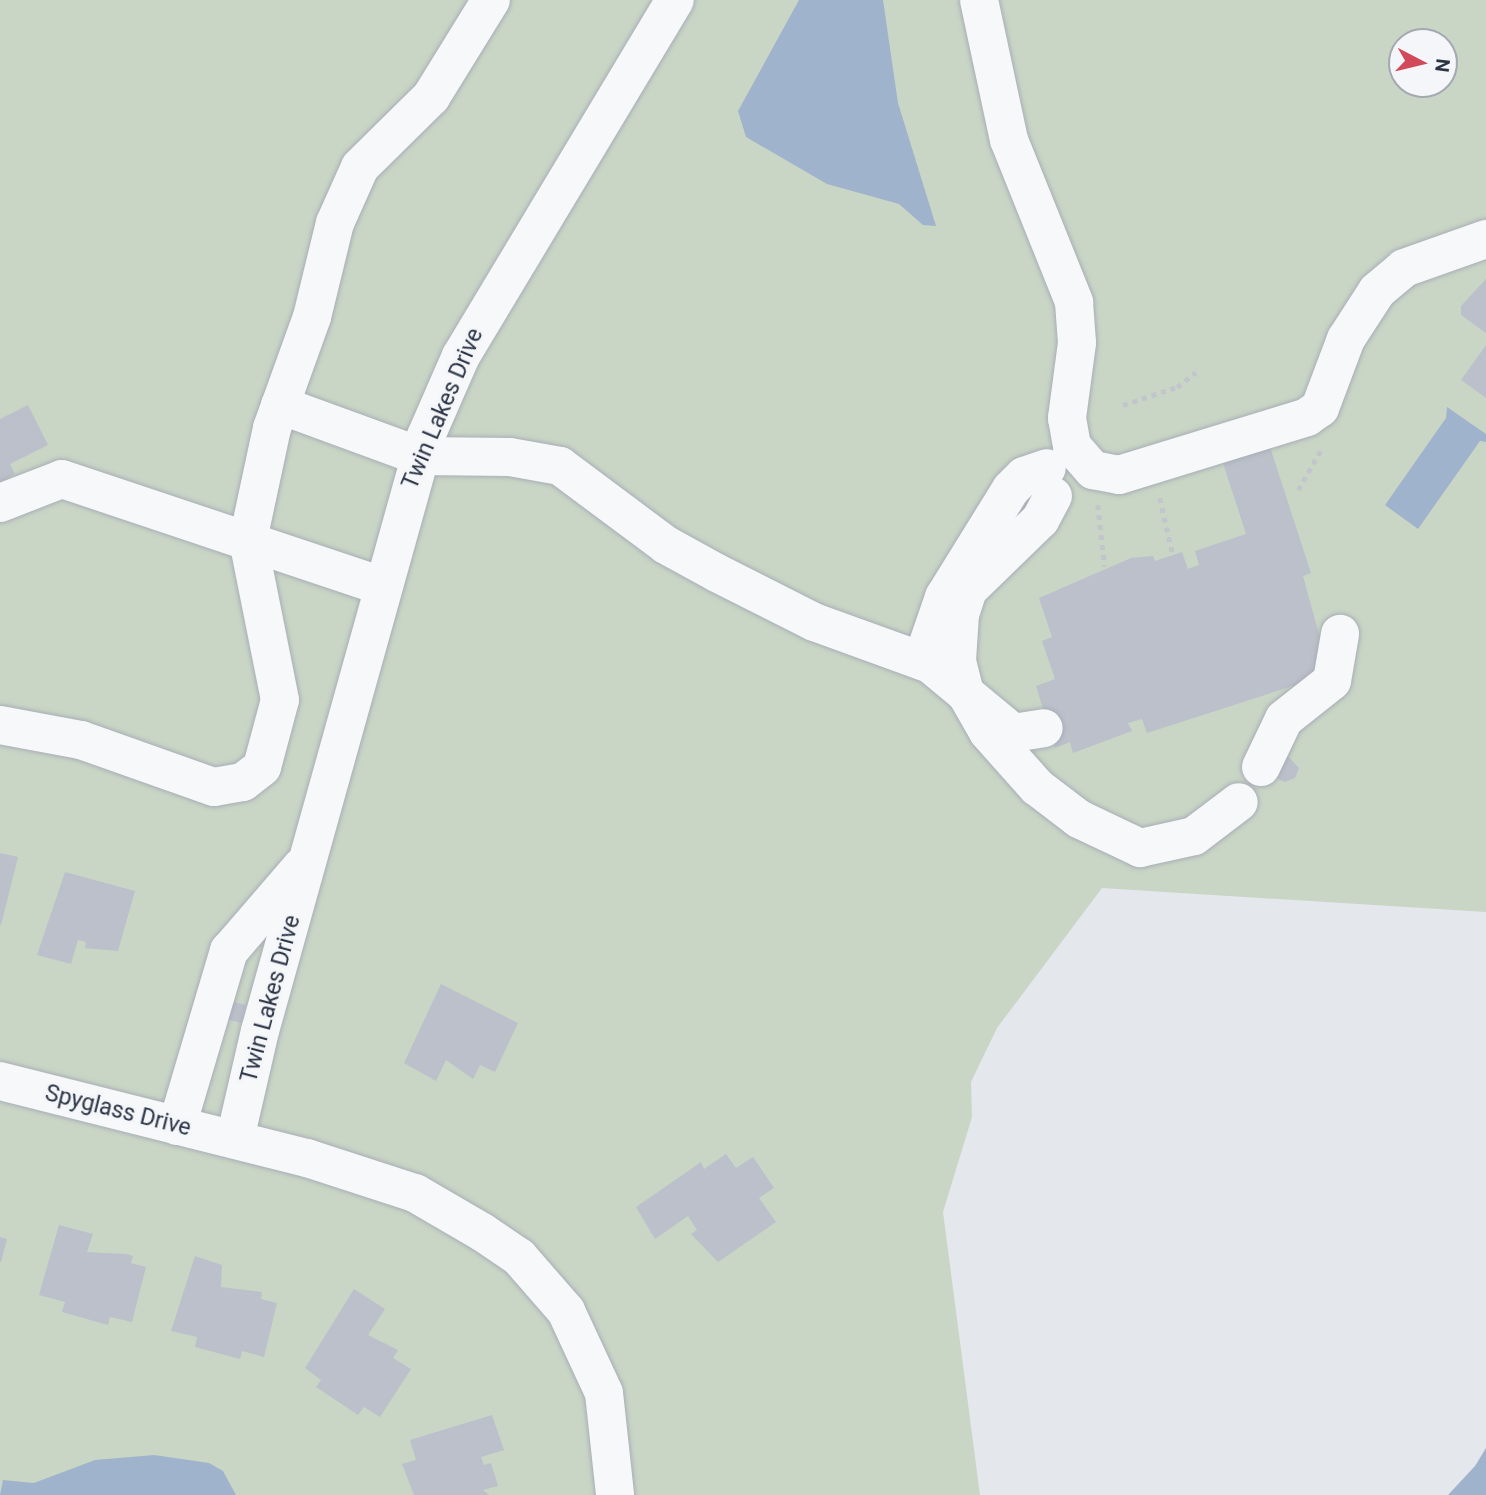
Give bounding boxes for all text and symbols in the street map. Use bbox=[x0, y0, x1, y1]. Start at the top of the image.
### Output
north arrow bbox=[1388, 28, 1458, 98]
text: N bbox=[1430, 57, 1455, 73]
street label: Twin Lakes Drive bbox=[397, 324, 489, 494]
street label: Twin Lakes Drive bbox=[235, 912, 307, 1086]
street label: Spyglass Drive bbox=[42, 1080, 194, 1142]

